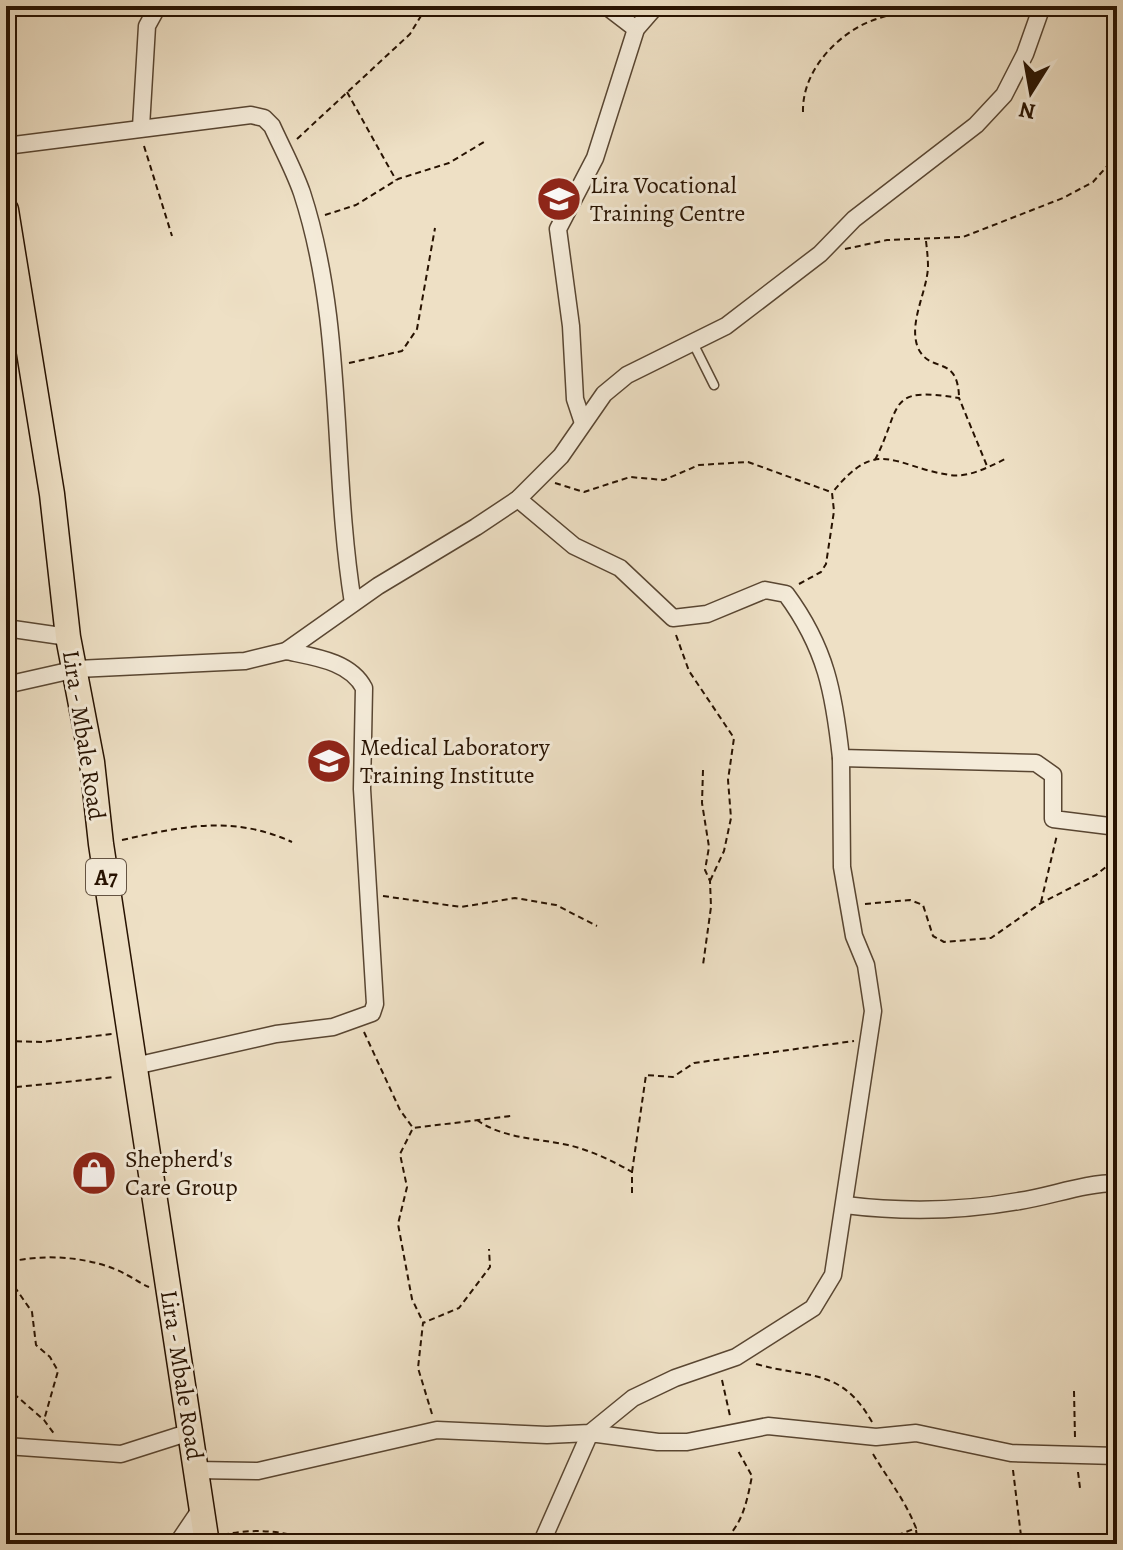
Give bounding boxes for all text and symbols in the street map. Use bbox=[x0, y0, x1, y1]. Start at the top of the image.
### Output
north arrow bbox=[991, 52, 1071, 132]
text: N bbox=[1017, 94, 1038, 127]
place label: Lira Vocational Training Centre bbox=[590, 169, 745, 229]
school or university icon: Lira Vocational Training Centre bbox=[535, 175, 583, 223]
street label: Lira - Mbale Road bbox=[55, 648, 113, 822]
place label: Medical Laboratory Training Institute bbox=[360, 731, 550, 791]
school or university icon: Medical Laboratory Training Institute bbox=[305, 737, 353, 785]
road number: A7 bbox=[86, 859, 126, 895]
place label: Shepherd's Care Group bbox=[125, 1143, 238, 1203]
shop icon: Shepherd's Care Group bbox=[70, 1149, 118, 1197]
street label: Lira - Mbale Road bbox=[153, 1288, 211, 1462]

